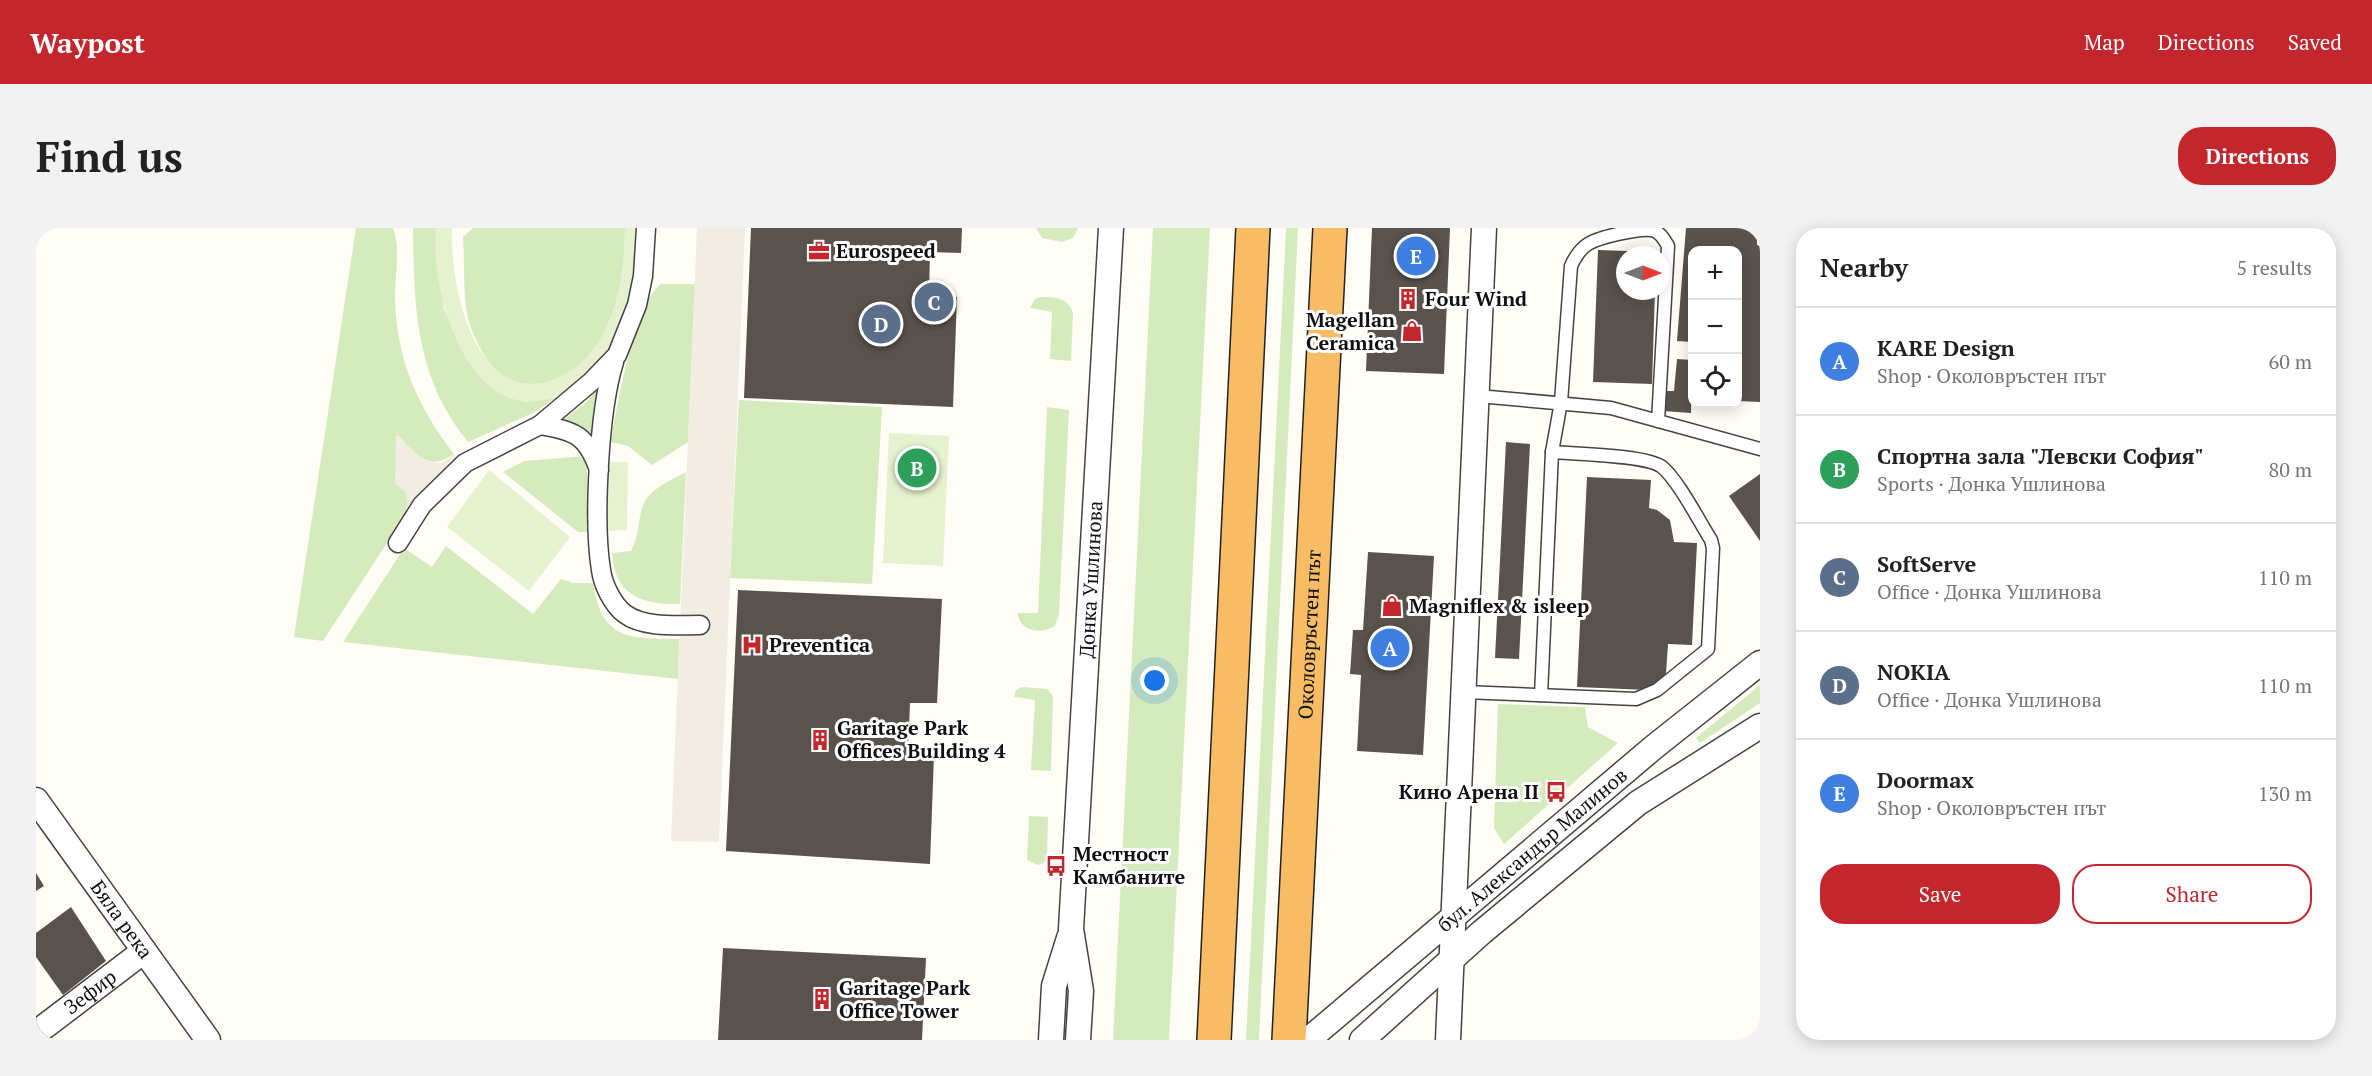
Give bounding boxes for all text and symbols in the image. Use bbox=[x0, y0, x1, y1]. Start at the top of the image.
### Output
text: Waypost bbox=[30, 24, 145, 61]
text: Map bbox=[2084, 28, 2125, 56]
text: Directions bbox=[2158, 28, 2255, 56]
text: Saved bbox=[2288, 28, 2342, 56]
button: Directions bbox=[2178, 127, 2336, 185]
text: Find us bbox=[36, 128, 183, 184]
pin: E bbox=[1396, 234, 1436, 279]
place label: Eurospeed bbox=[836, 237, 936, 264]
office icon: Eurospeed bbox=[807, 239, 831, 263]
north arrow bbox=[1616, 246, 1670, 300]
map controls bbox=[1688, 246, 1742, 408]
button: + bbox=[1688, 246, 1742, 300]
text: Nearby bbox=[1820, 250, 1908, 284]
text: 5 results bbox=[2237, 254, 2312, 281]
pin: C bbox=[914, 280, 954, 325]
place label: Four Wind bbox=[1425, 285, 1527, 312]
building icon: Four Wind bbox=[1396, 287, 1420, 311]
button: − bbox=[1688, 300, 1742, 354]
pin: D bbox=[862, 302, 900, 346]
place label: Magellan Ceramica bbox=[1306, 306, 1395, 356]
shop icon: Magellan Ceramica bbox=[1400, 319, 1424, 343]
text: KARE Design bbox=[1877, 333, 2015, 362]
text: A bbox=[1832, 348, 1847, 375]
text: 60 m bbox=[2269, 348, 2312, 375]
button: locate bbox=[1688, 354, 1742, 408]
text: Shop · Околовръстен път bbox=[1877, 362, 2106, 389]
text: Спортна зала "Левски София" bbox=[1877, 441, 2204, 470]
pin: B bbox=[898, 446, 936, 490]
text: B bbox=[1833, 456, 1846, 483]
text: 80 m bbox=[2269, 456, 2312, 483]
text: Sports · Донка Ушлинова bbox=[1877, 470, 2106, 497]
street label: Донка Ушлинова bbox=[1072, 500, 1108, 659]
street label: Околовръстен път bbox=[1291, 549, 1327, 720]
text: SoftServe bbox=[1877, 549, 1976, 578]
text: C bbox=[1833, 564, 1846, 591]
text: 110 m bbox=[2258, 564, 2312, 591]
text: Office · Донка Ушлинова bbox=[1877, 578, 2102, 605]
place label: Magniflex & isleep bbox=[1409, 592, 1589, 619]
shop icon: Magniflex & isleep bbox=[1380, 594, 1404, 618]
pin: A bbox=[1370, 626, 1410, 670]
place label: Preventica bbox=[769, 631, 870, 658]
hospital icon: Preventica bbox=[740, 633, 764, 657]
text: NOKIA bbox=[1877, 657, 1950, 686]
your location bbox=[1140, 666, 1169, 695]
text: D bbox=[1832, 672, 1847, 699]
text: 110 m bbox=[2258, 672, 2312, 699]
text: Office · Донка Ушлинова bbox=[1877, 686, 2102, 713]
place label: Garitage Park Offices Building 4 bbox=[837, 714, 1006, 764]
building icon: Garitage Park Offices Building 4 bbox=[808, 728, 832, 752]
street label: бул. Александър Малинов bbox=[1431, 761, 1633, 938]
text: Doormax bbox=[1877, 765, 1974, 794]
place label: Кино Арена II bbox=[1399, 778, 1539, 805]
bus stop icon: Кино Арена II bbox=[1544, 780, 1568, 804]
text: E bbox=[1833, 780, 1846, 807]
text: 130 m bbox=[2258, 780, 2312, 807]
text: Shop · Околовръстен път bbox=[1877, 794, 2106, 821]
place label: Местност Камбаните bbox=[1073, 840, 1186, 890]
bus stop icon: Местност Камбаните bbox=[1044, 854, 1068, 878]
button: Save bbox=[1820, 864, 2060, 924]
button: Share bbox=[2072, 864, 2312, 924]
street label: Бяла река bbox=[85, 874, 159, 964]
street label: Зефир bbox=[58, 963, 122, 1020]
place label: Garitage Park Office Tower bbox=[839, 974, 971, 1024]
building icon: Garitage Park Office Tower bbox=[810, 987, 834, 1011]

